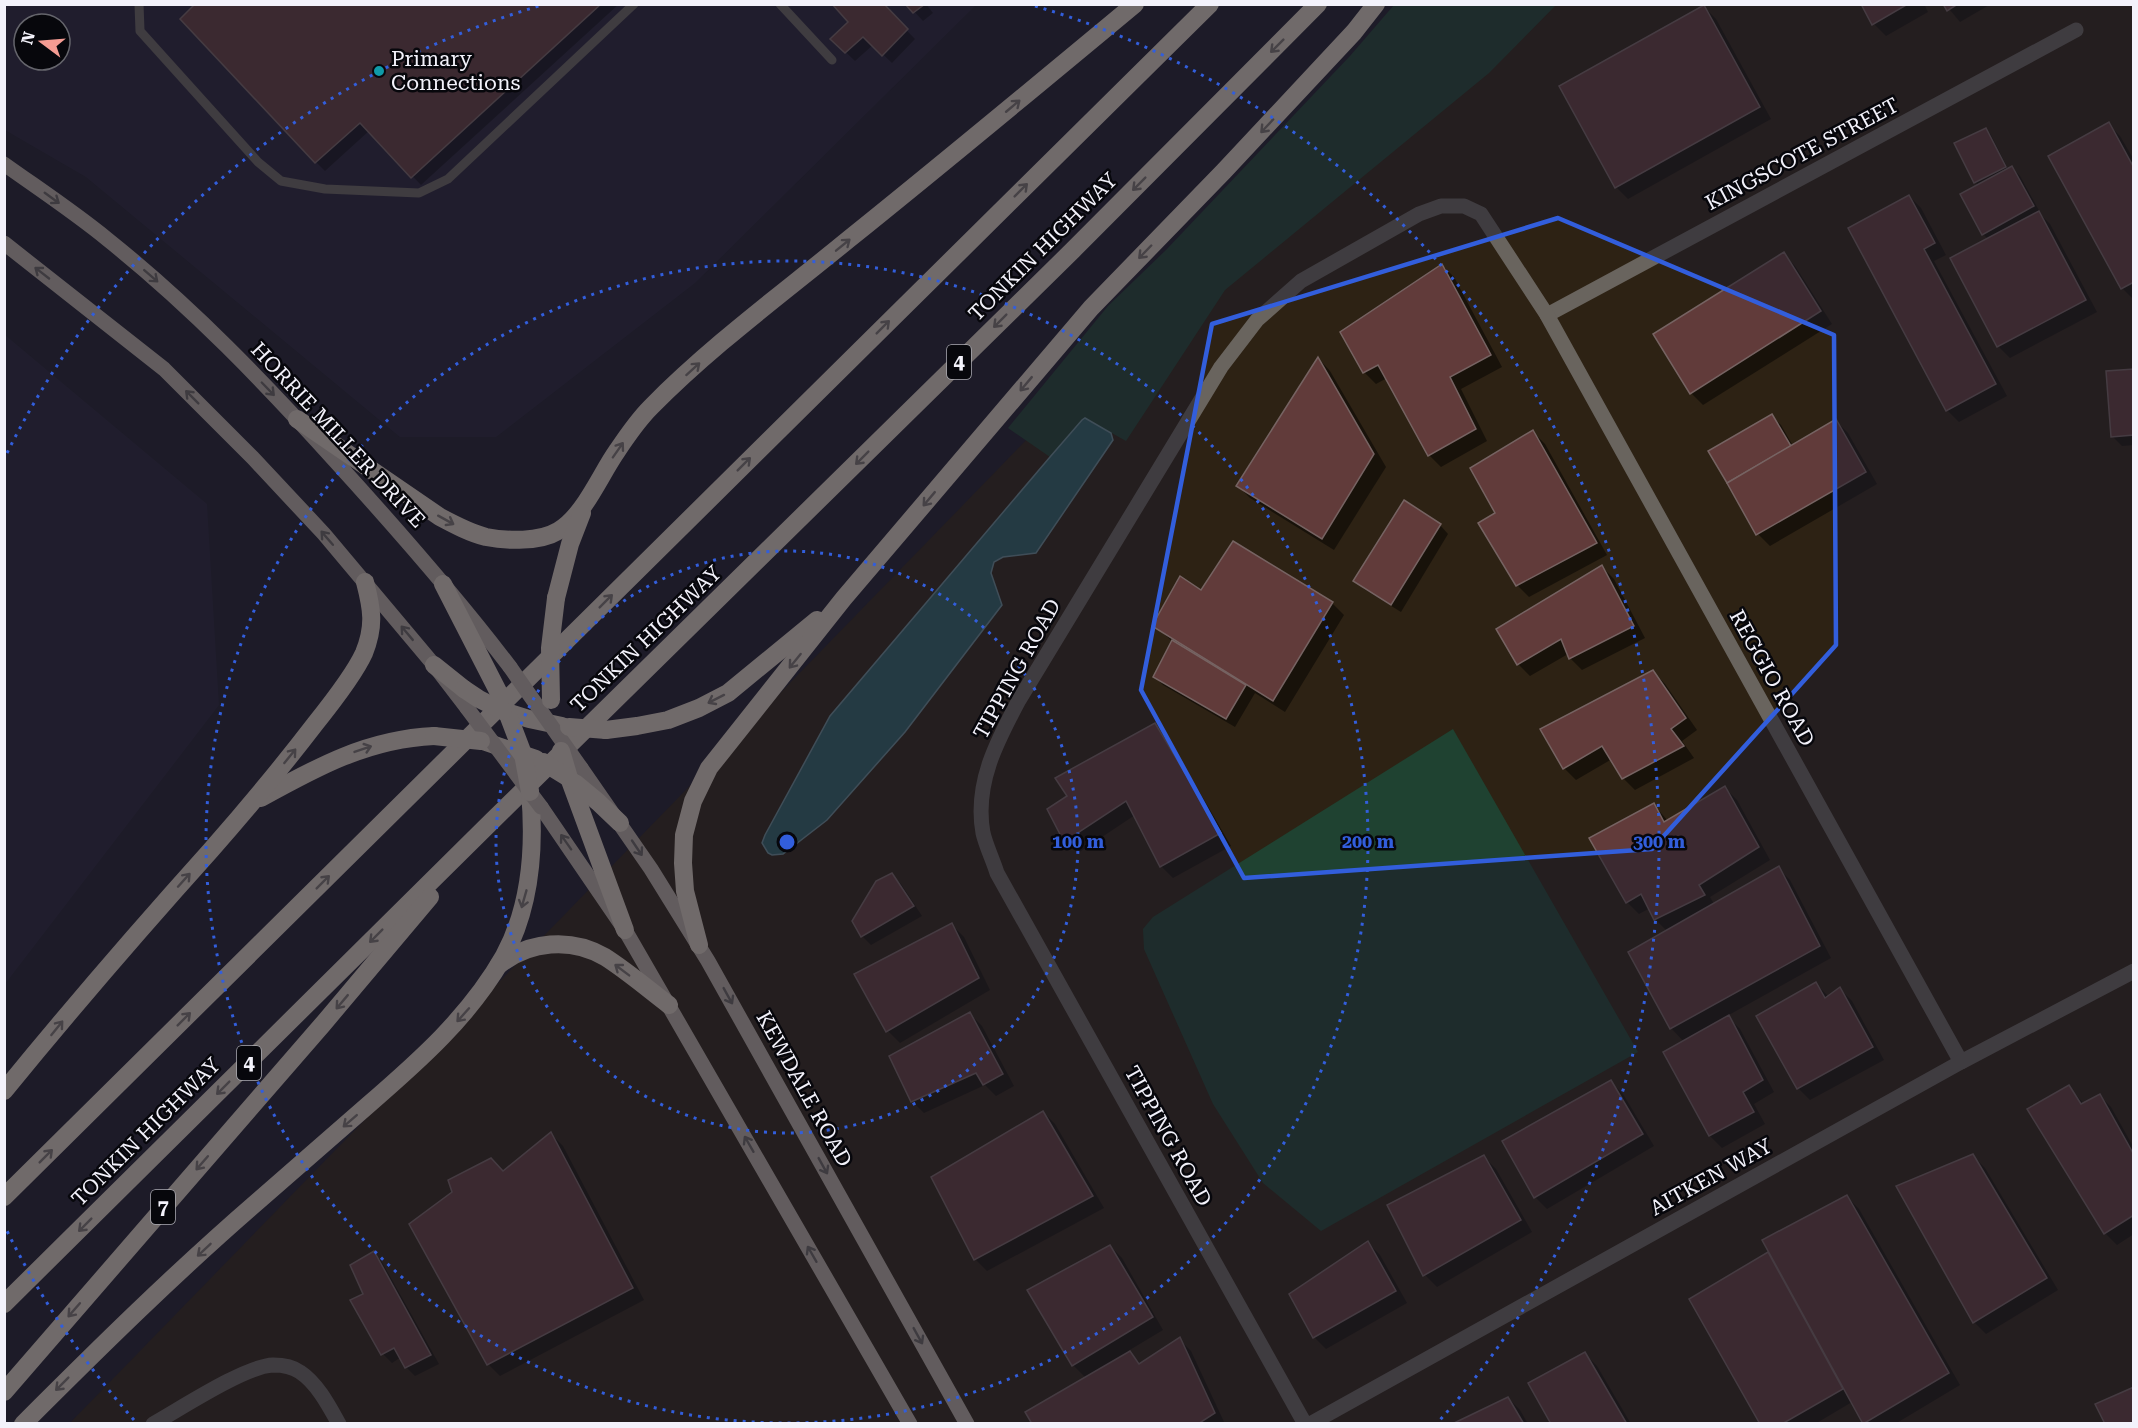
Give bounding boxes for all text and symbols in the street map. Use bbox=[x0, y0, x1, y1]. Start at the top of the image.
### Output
north arrow bbox=[12, 12, 72, 72]
text: N bbox=[17, 29, 39, 47]
one-way arrow bbox=[1270, 39, 1284, 54]
place label: Primary Connections bbox=[391, 47, 520, 95]
marker: Primary Connections bbox=[372, 64, 386, 78]
street label: KINGSCOTE STREET bbox=[1701, 93, 1903, 215]
one-way arrow bbox=[1005, 99, 1020, 113]
one-way arrow bbox=[1259, 118, 1274, 133]
street label: TONKIN HIGHWAY bbox=[964, 167, 1123, 326]
one-way arrow bbox=[1132, 176, 1147, 191]
one-way arrow bbox=[1014, 182, 1029, 197]
one-way arrow bbox=[43, 192, 59, 204]
one-way arrow bbox=[835, 238, 851, 251]
one-way arrow bbox=[1138, 245, 1152, 260]
one-way arrow bbox=[34, 266, 50, 279]
one-way arrow bbox=[143, 269, 158, 283]
one-way arrow bbox=[993, 314, 1008, 329]
one-way arrow bbox=[875, 320, 890, 335]
street label: HORRIE MILLER DRIVE bbox=[246, 338, 430, 532]
road number: 4 bbox=[947, 345, 971, 379]
one-way arrow bbox=[685, 362, 700, 376]
one-way arrow bbox=[1019, 376, 1033, 391]
one-way arrow bbox=[261, 381, 275, 396]
one-way arrow bbox=[185, 390, 200, 405]
one-way arrow bbox=[612, 443, 624, 459]
one-way arrow bbox=[854, 451, 869, 466]
one-way arrow bbox=[737, 457, 752, 472]
one-way arrow bbox=[922, 491, 935, 507]
one-way arrow bbox=[437, 515, 455, 526]
one-way arrow bbox=[320, 531, 334, 546]
street label: TONKIN HIGHWAY bbox=[566, 560, 727, 717]
one-way arrow bbox=[598, 594, 613, 609]
street label: TIPPING ROAD bbox=[969, 595, 1065, 743]
street label: REGGIO ROAD bbox=[1725, 606, 1819, 750]
one-way arrow bbox=[401, 626, 414, 642]
one-way arrow bbox=[788, 652, 801, 668]
one-way arrow bbox=[708, 693, 725, 705]
one-way arrow bbox=[353, 743, 372, 754]
one-way arrow bbox=[284, 748, 297, 764]
text: 100 m bbox=[1052, 831, 1105, 852]
text: 200 m bbox=[1342, 831, 1395, 852]
text: 300 m bbox=[1633, 831, 1686, 852]
centre of rings bbox=[777, 832, 797, 852]
one-way arrow bbox=[560, 835, 572, 851]
one-way arrow bbox=[631, 840, 643, 856]
one-way arrow bbox=[177, 873, 191, 888]
one-way arrow bbox=[315, 875, 330, 889]
one-way arrow bbox=[518, 890, 529, 909]
one-way arrow bbox=[369, 928, 384, 943]
one-way arrow bbox=[614, 964, 630, 976]
one-way arrow bbox=[722, 987, 734, 1004]
one-way arrow bbox=[336, 994, 349, 1010]
one-way arrow bbox=[456, 1007, 470, 1022]
street label: KEWDALE ROAD bbox=[751, 1007, 857, 1171]
one-way arrow bbox=[176, 1012, 191, 1027]
one-way arrow bbox=[50, 1020, 63, 1036]
road number: 4 bbox=[237, 1046, 261, 1080]
street label: TONKIN HIGHWAY bbox=[67, 1052, 226, 1211]
street label: TIPPING ROAD bbox=[1120, 1062, 1216, 1210]
one-way arrow bbox=[216, 1080, 231, 1095]
one-way arrow bbox=[343, 1114, 358, 1128]
street label: AITKEN WAY bbox=[1646, 1133, 1777, 1220]
one-way arrow bbox=[742, 1135, 754, 1152]
one-way arrow bbox=[39, 1148, 54, 1163]
one-way arrow bbox=[195, 1155, 209, 1170]
one-way arrow bbox=[817, 1157, 829, 1174]
road number: 7 bbox=[151, 1190, 175, 1224]
one-way arrow bbox=[77, 1218, 92, 1232]
one-way arrow bbox=[197, 1243, 212, 1257]
one-way arrow bbox=[806, 1246, 818, 1263]
one-way arrow bbox=[67, 1302, 81, 1317]
one-way arrow bbox=[913, 1327, 924, 1345]
one-way arrow bbox=[55, 1377, 70, 1392]

